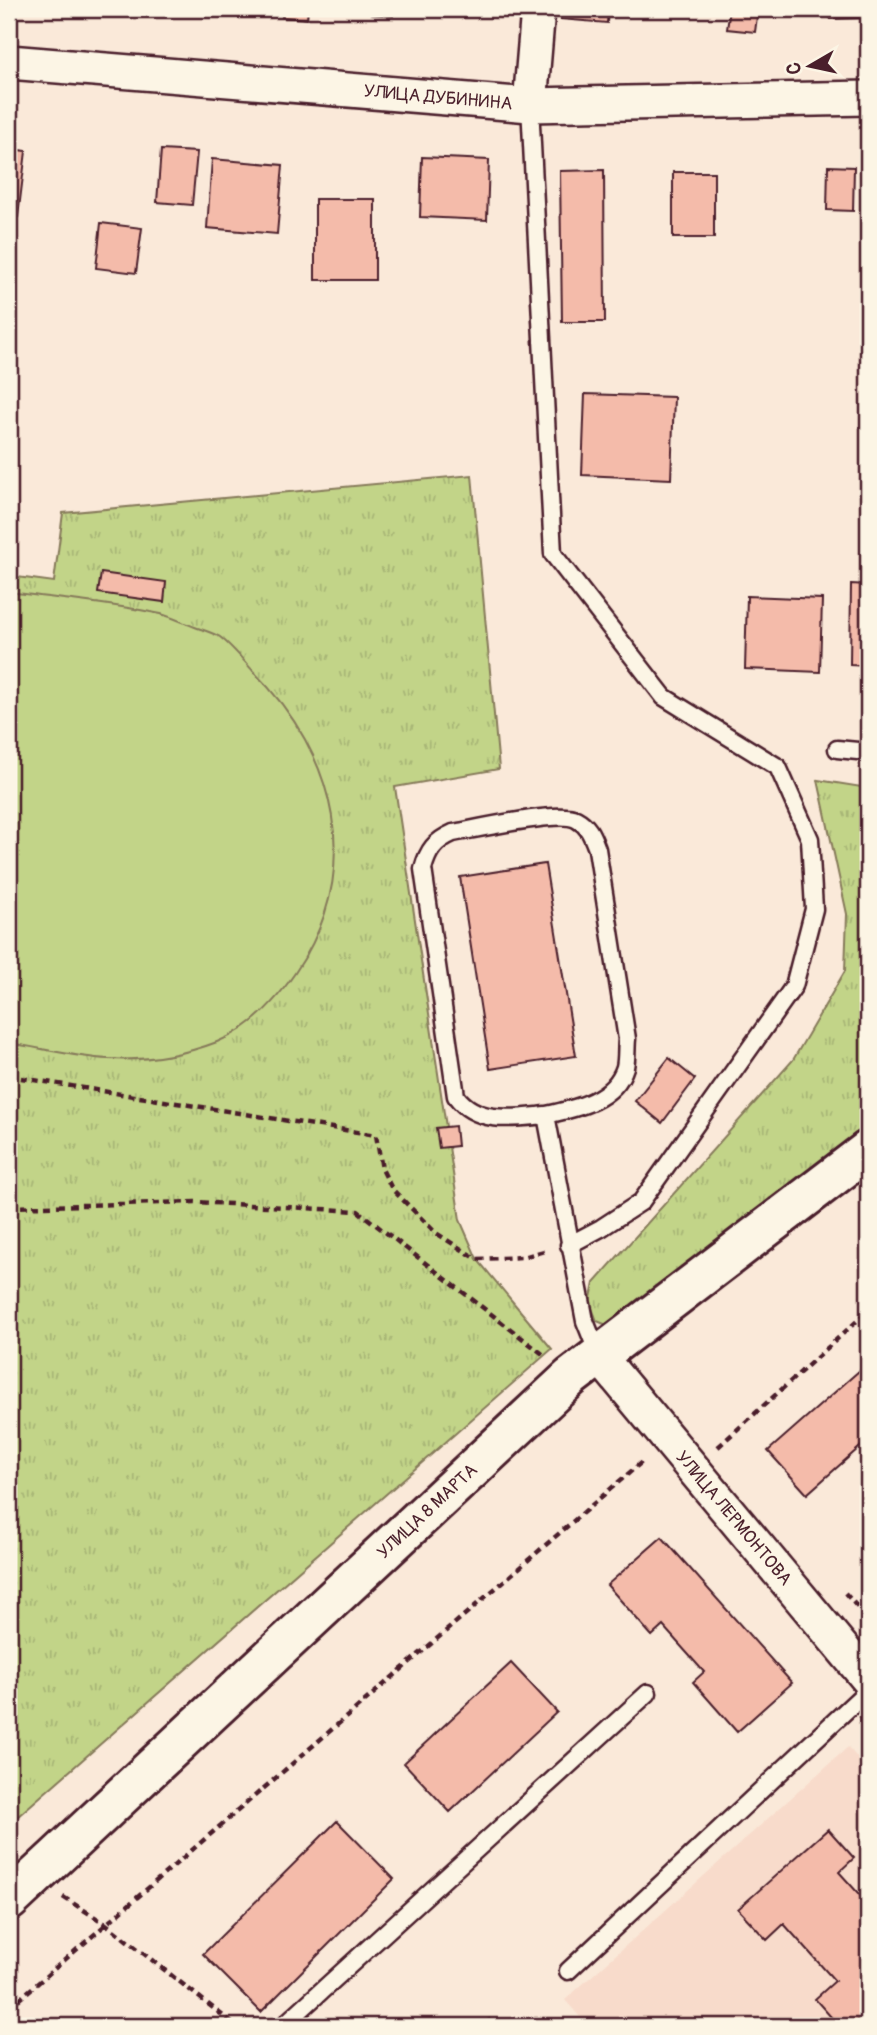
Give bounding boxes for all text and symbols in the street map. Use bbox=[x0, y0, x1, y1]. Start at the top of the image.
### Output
north arrow bbox=[776, 32, 846, 102]
text: С bbox=[781, 61, 807, 76]
street label: УЛИЦА ДУБИНИНА bbox=[363, 80, 514, 115]
street label: УЛИЦА ЛЕРМОНТОВА bbox=[671, 1446, 797, 1591]
street label: УЛИЦА 8 МАРТА bbox=[372, 1459, 483, 1564]

